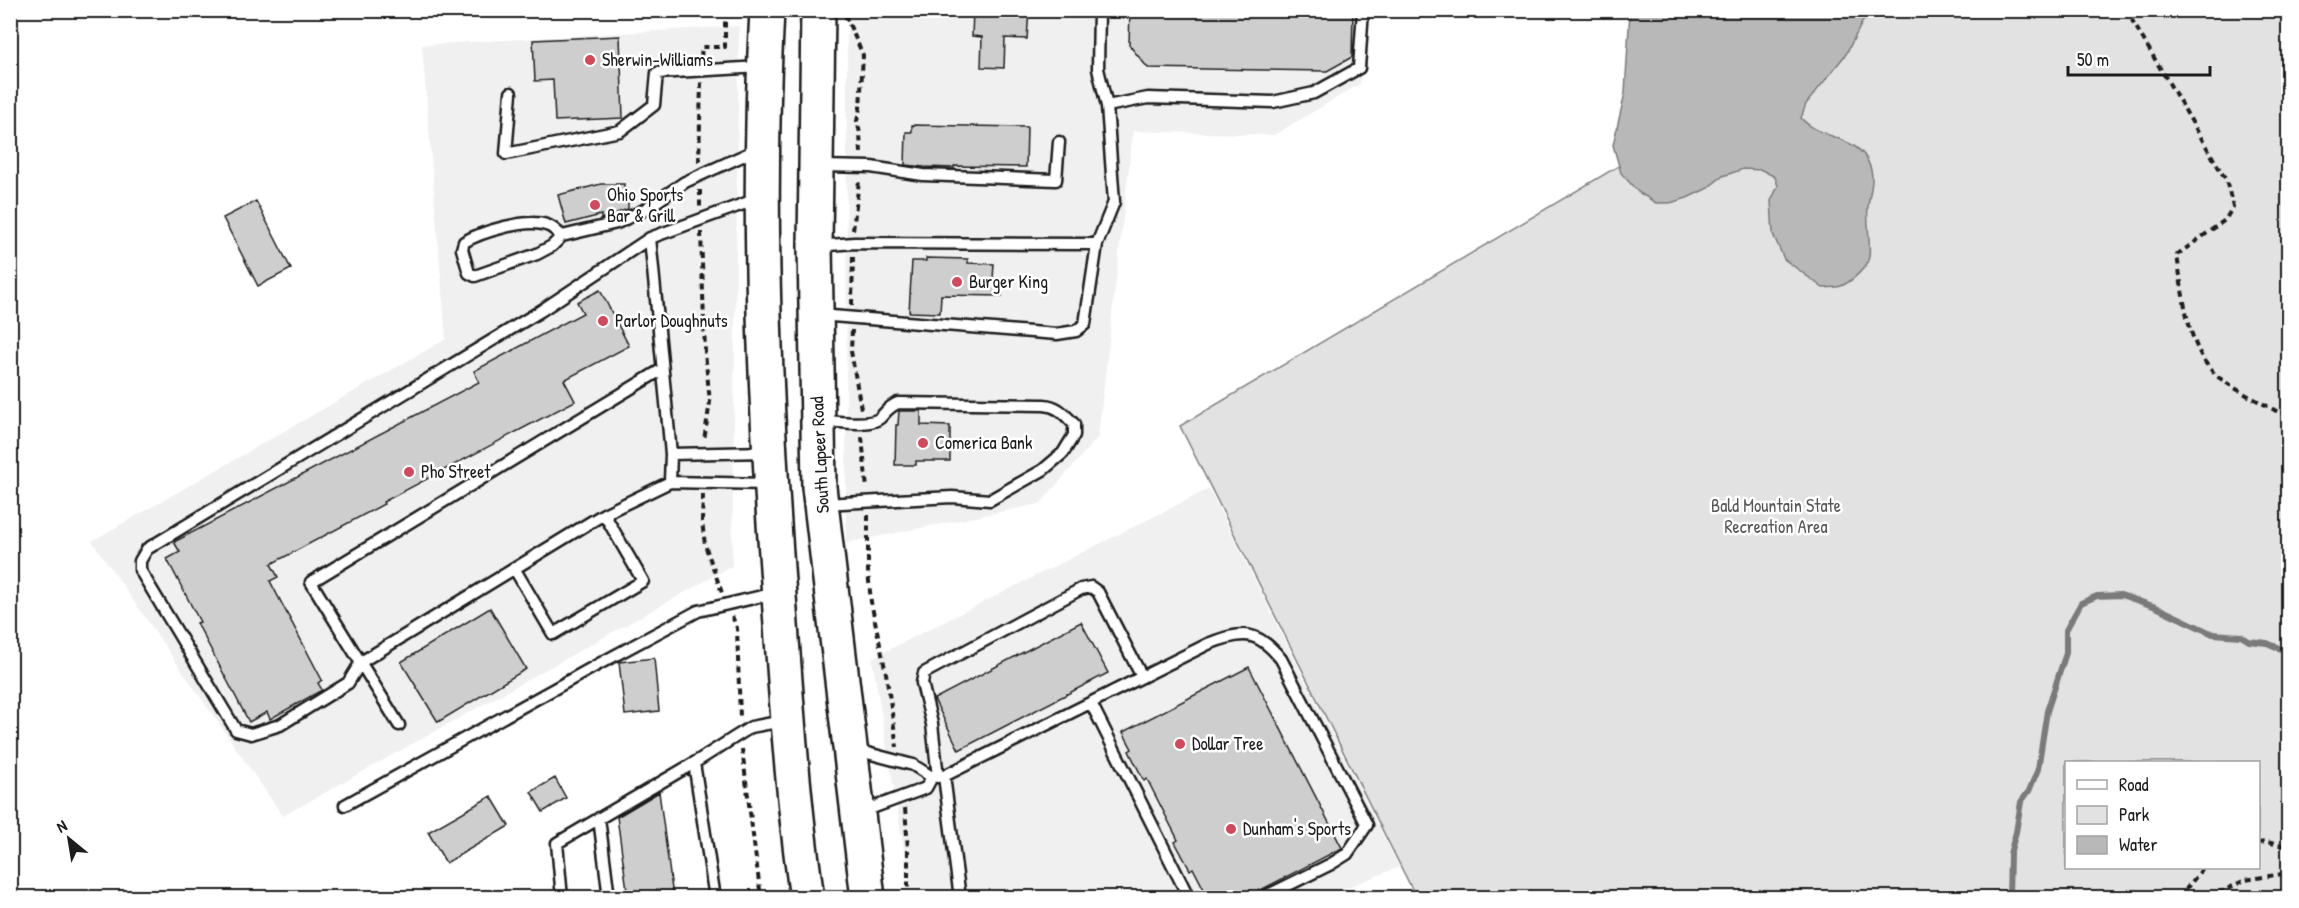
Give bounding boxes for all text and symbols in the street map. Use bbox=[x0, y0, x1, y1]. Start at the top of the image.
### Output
scale bar bbox=[2068, 39, 2210, 77]
place label: Sherwin-Williams bbox=[602, 47, 713, 72]
text: 50 m bbox=[2077, 47, 2109, 72]
marker: Sherwin-Williams bbox=[583, 53, 597, 67]
place label: Ohio Sports Bar & Grill bbox=[607, 182, 683, 228]
marker: Ohio Sports Bar & Grill bbox=[588, 198, 602, 212]
place label: Burger King bbox=[969, 269, 1048, 294]
marker: Burger King bbox=[950, 275, 964, 289]
place label: Parlor Doughnuts bbox=[615, 308, 728, 333]
marker: Parlor Doughnuts bbox=[596, 314, 610, 328]
street label: South Lapeer Road bbox=[804, 396, 835, 514]
place label: Comerica Bank bbox=[935, 430, 1033, 455]
marker: Comerica Bank bbox=[916, 436, 930, 450]
place label: Pho Street bbox=[421, 459, 491, 484]
marker: Pho Street bbox=[402, 465, 416, 479]
park label: Bald Mountain State Recreation Area bbox=[1711, 493, 1841, 539]
place label: Dollar Tree bbox=[1192, 731, 1263, 756]
marker: Dollar Tree bbox=[1173, 737, 1187, 751]
legend bbox=[2065, 761, 2260, 869]
text: Road bbox=[2119, 772, 2149, 797]
text: Park bbox=[2119, 802, 2150, 827]
north arrow bbox=[39, 809, 99, 869]
text: N bbox=[52, 814, 71, 838]
place label: Dunham's Sports bbox=[1243, 816, 1351, 841]
marker: Dunham's Sports bbox=[1224, 822, 1238, 836]
text: Water bbox=[2119, 832, 2157, 857]

